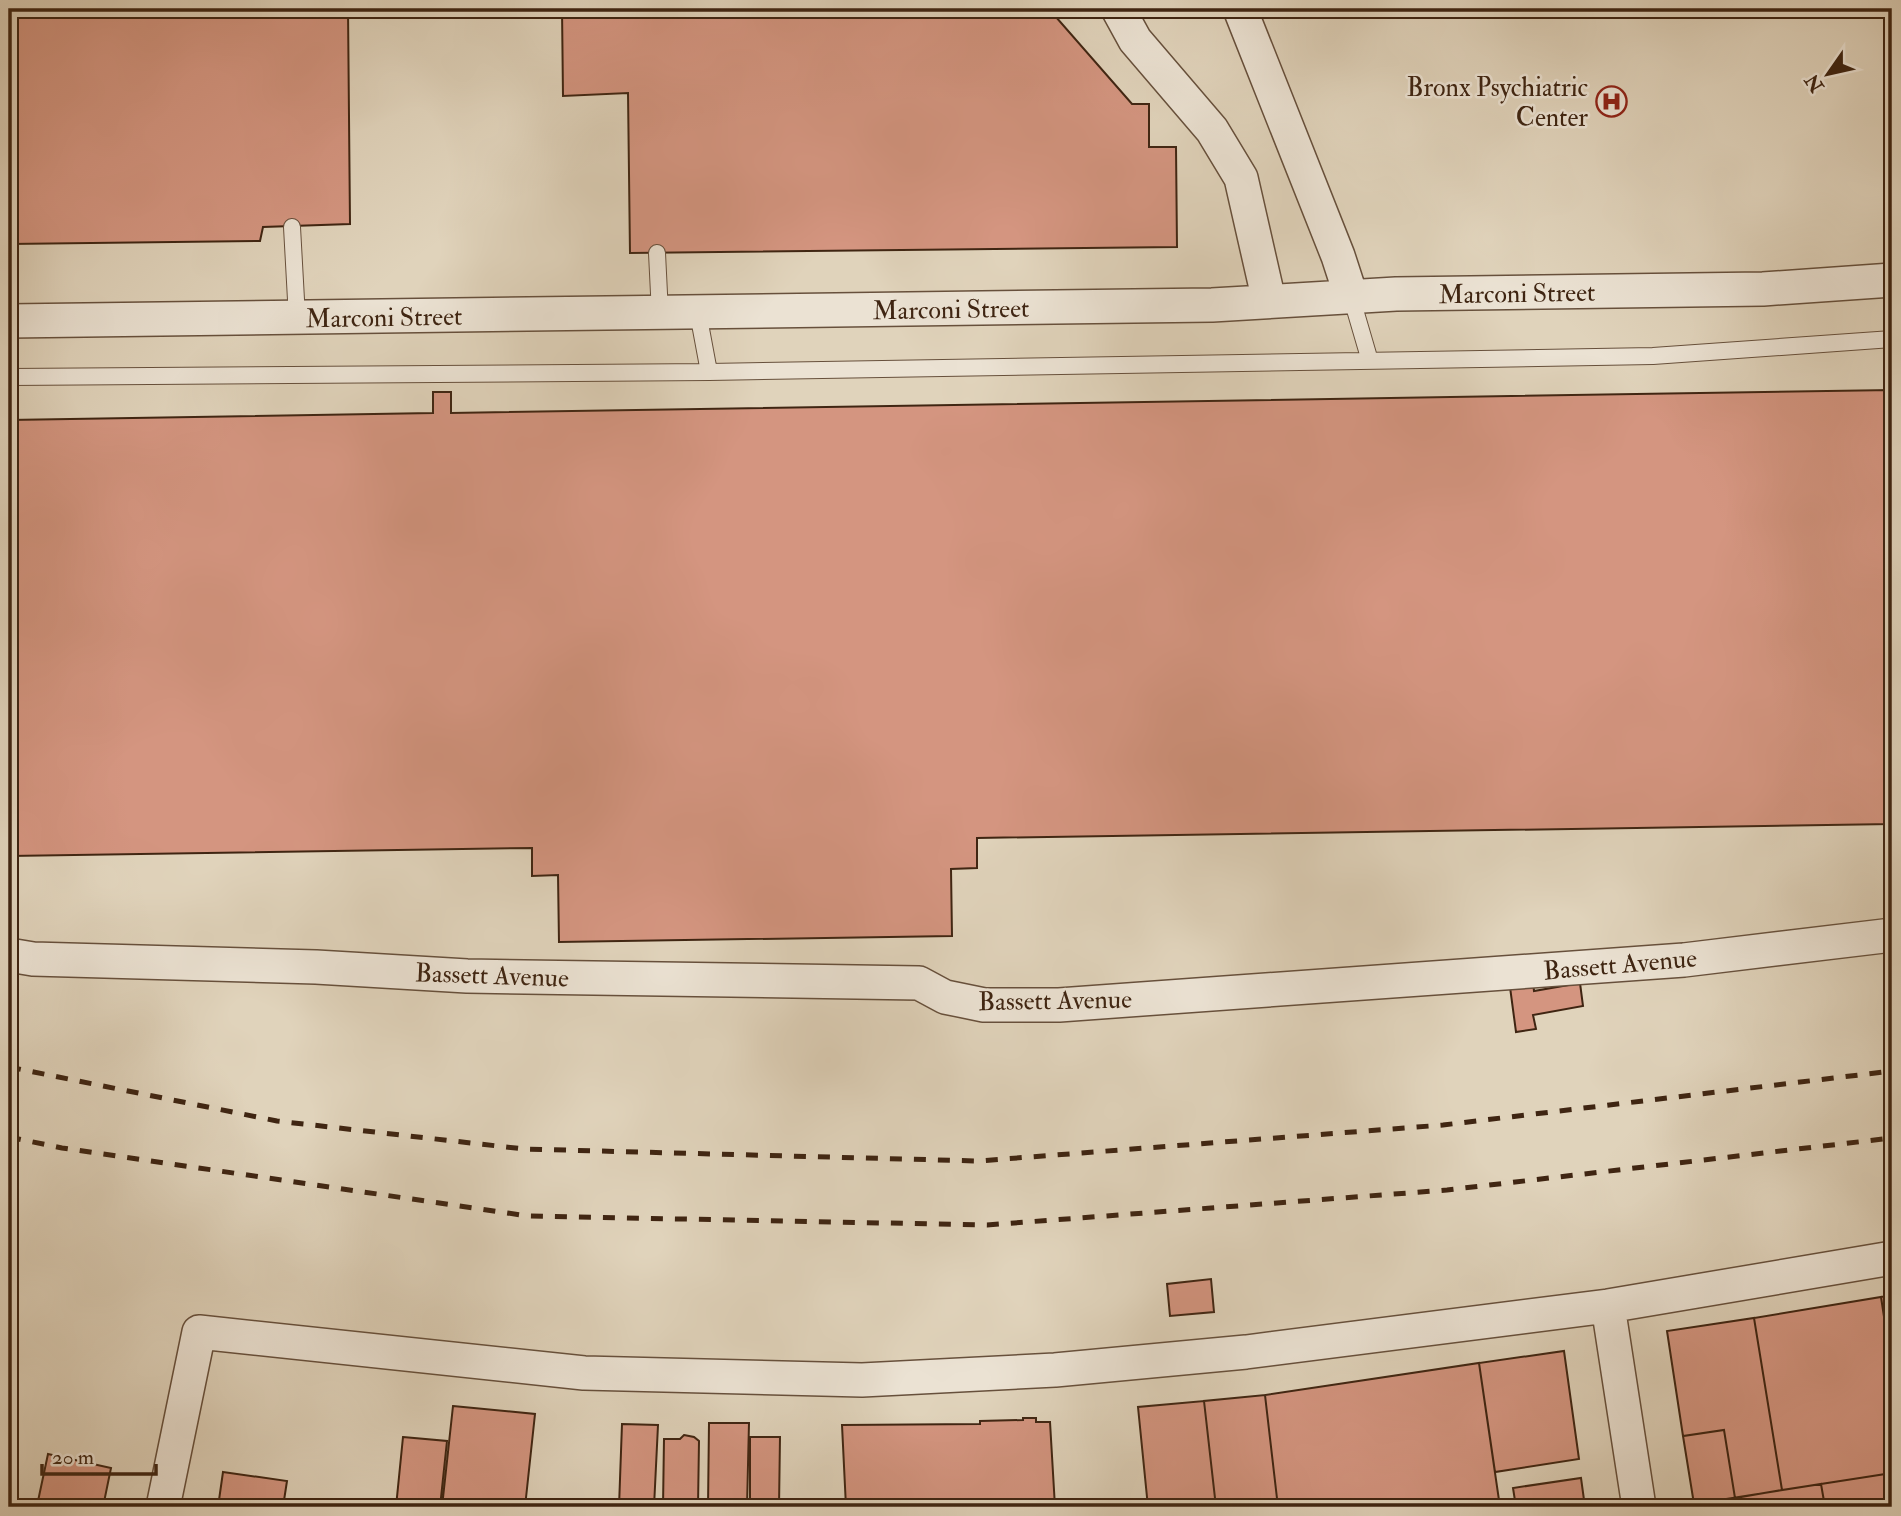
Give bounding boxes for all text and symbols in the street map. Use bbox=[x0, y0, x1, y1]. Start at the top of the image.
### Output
north arrow bbox=[1792, 38, 1862, 108]
text: N bbox=[1799, 68, 1830, 98]
place label: Bronx Psychiatric Center bbox=[1407, 72, 1588, 134]
hospital icon: Bronx Psychiatric Center bbox=[1594, 85, 1628, 119]
street label: Marconi Street bbox=[1438, 277, 1596, 311]
street label: Marconi Street bbox=[872, 293, 1030, 327]
street label: Marconi Street bbox=[305, 301, 463, 335]
street label: Bassett Avenue bbox=[1542, 942, 1698, 988]
street label: Bassett Avenue bbox=[414, 957, 570, 995]
street label: Bassett Avenue bbox=[978, 984, 1132, 1018]
scale bar bbox=[42, 1432, 156, 1476]
text: 20 m bbox=[52, 1444, 94, 1471]

